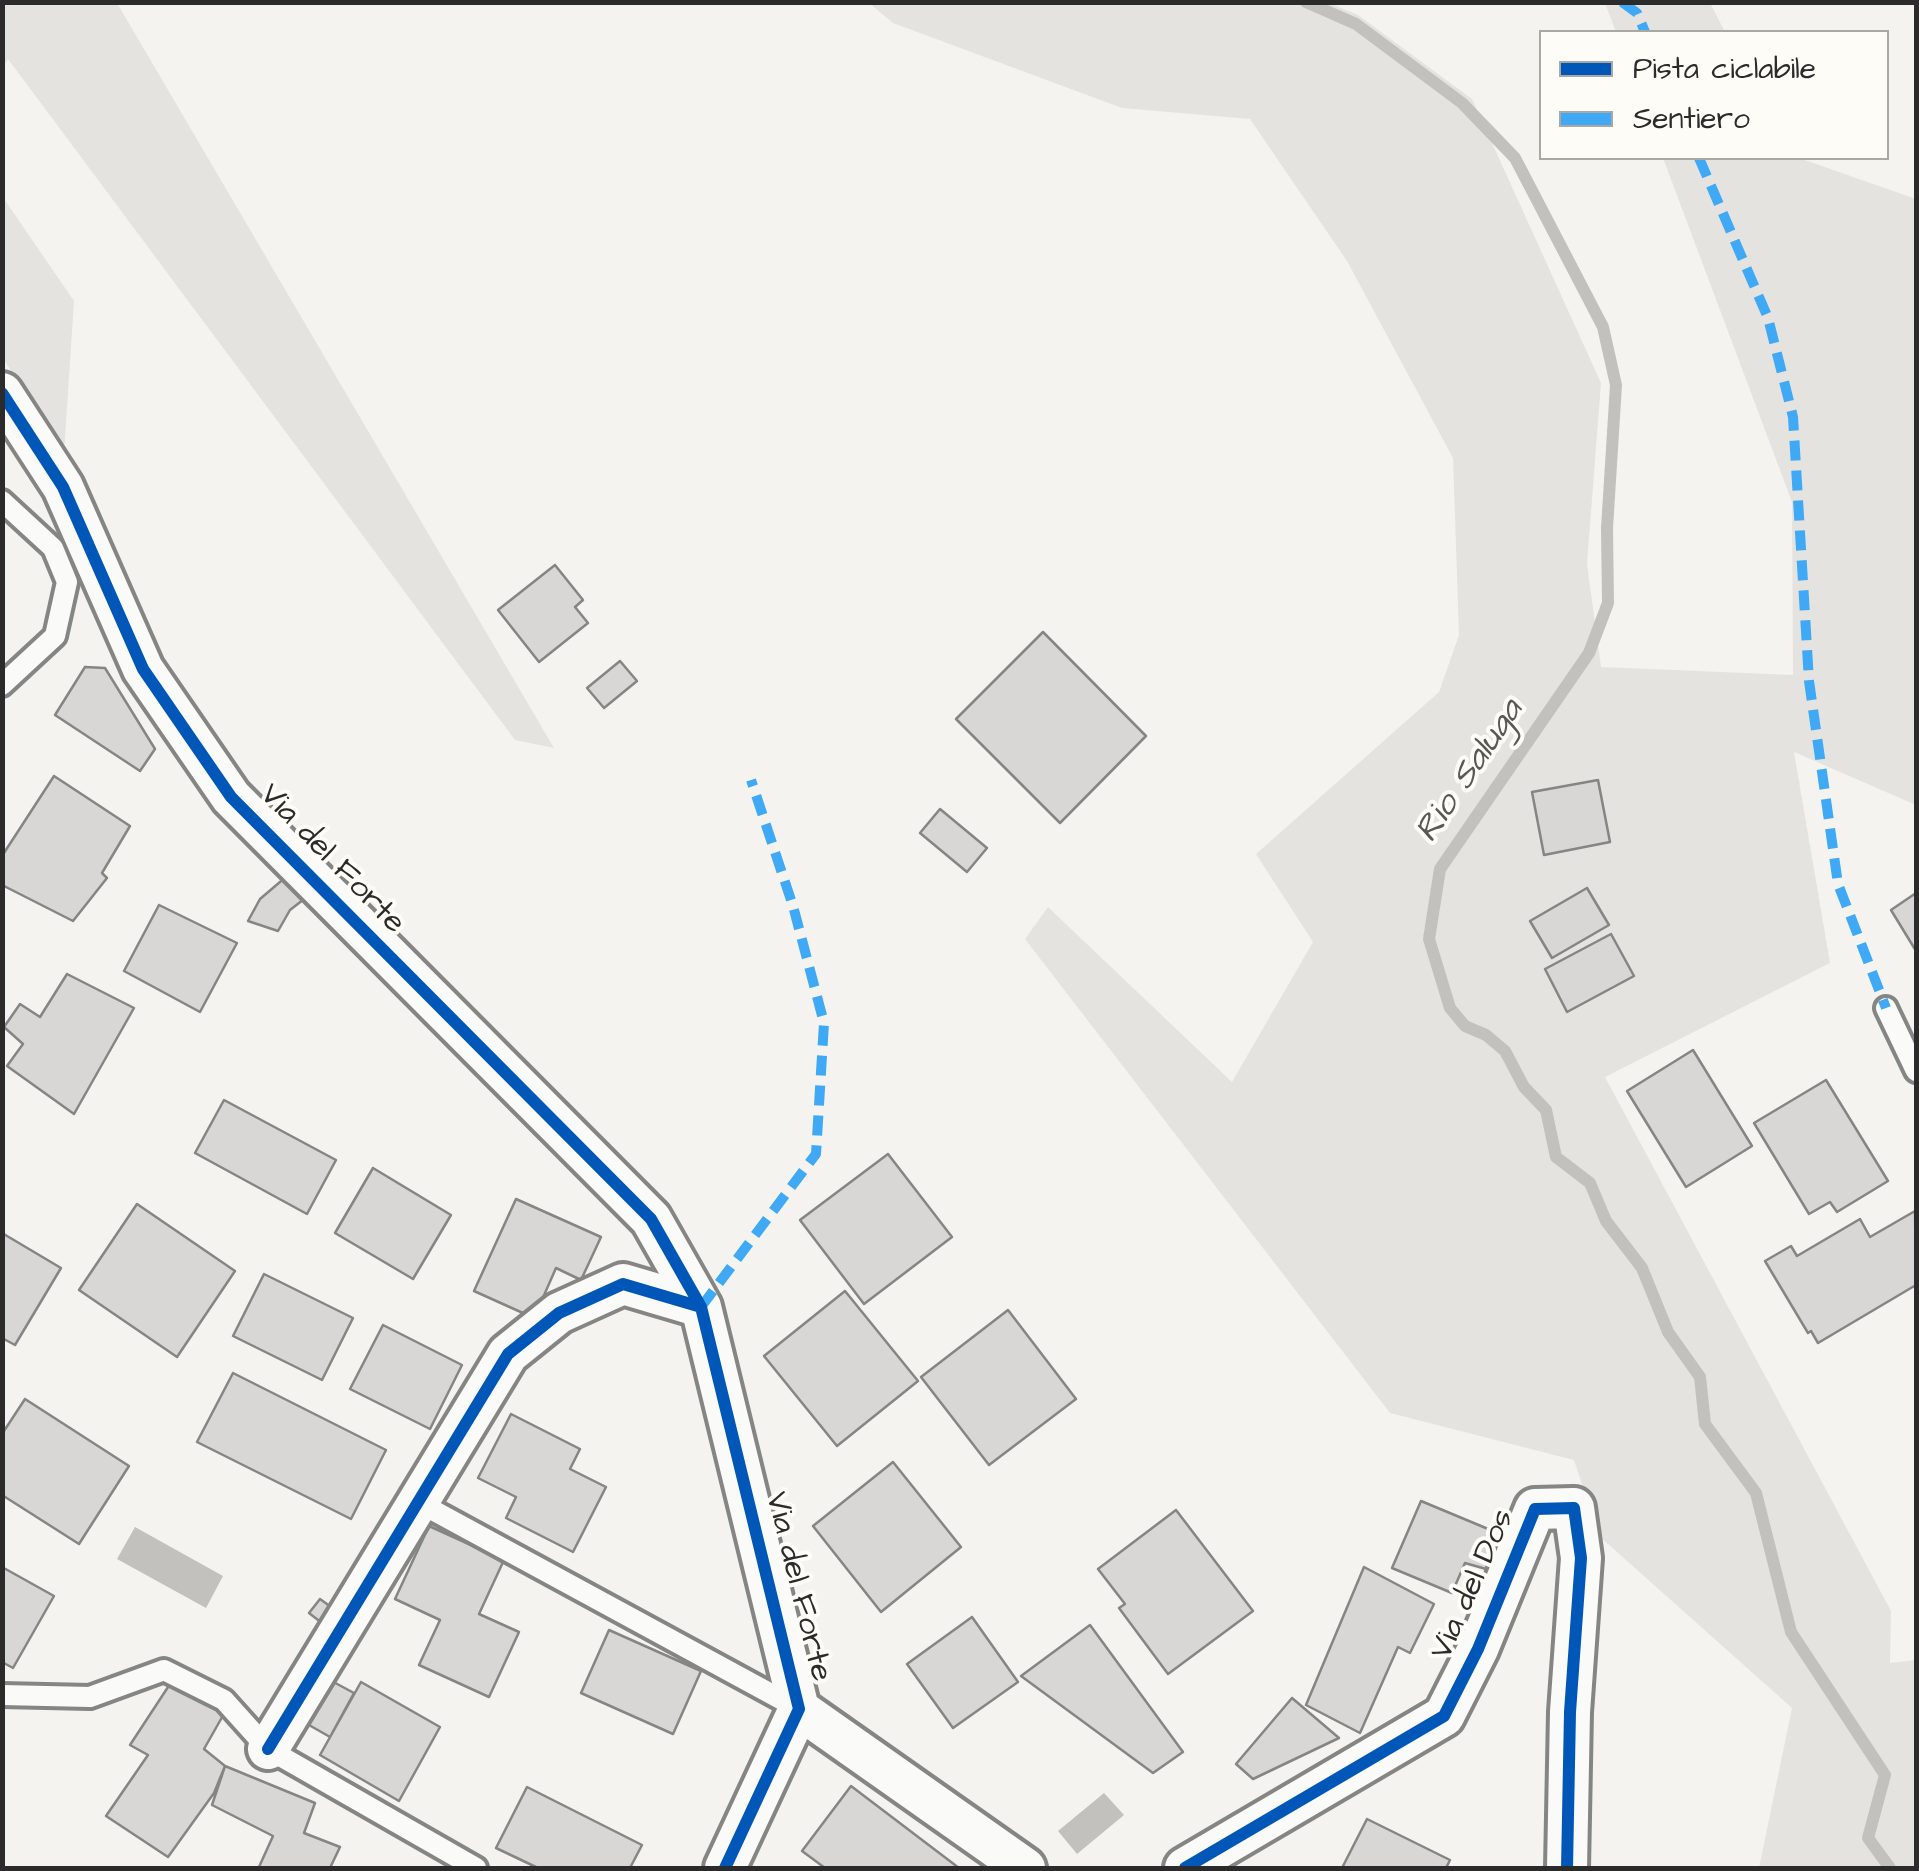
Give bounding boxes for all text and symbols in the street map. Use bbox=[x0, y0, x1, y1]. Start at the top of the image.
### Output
legend bbox=[1539, 30, 1889, 160]
text: Pista ciclabile bbox=[1633, 48, 1816, 90]
text: Sentiero bbox=[1633, 98, 1750, 140]
water label: Rio Saluga bbox=[1408, 693, 1534, 851]
street label: Via del Forte bbox=[250, 777, 412, 943]
street label: Via del Forte bbox=[755, 1488, 839, 1686]
street label: Via del Dos bbox=[1424, 1504, 1524, 1666]

